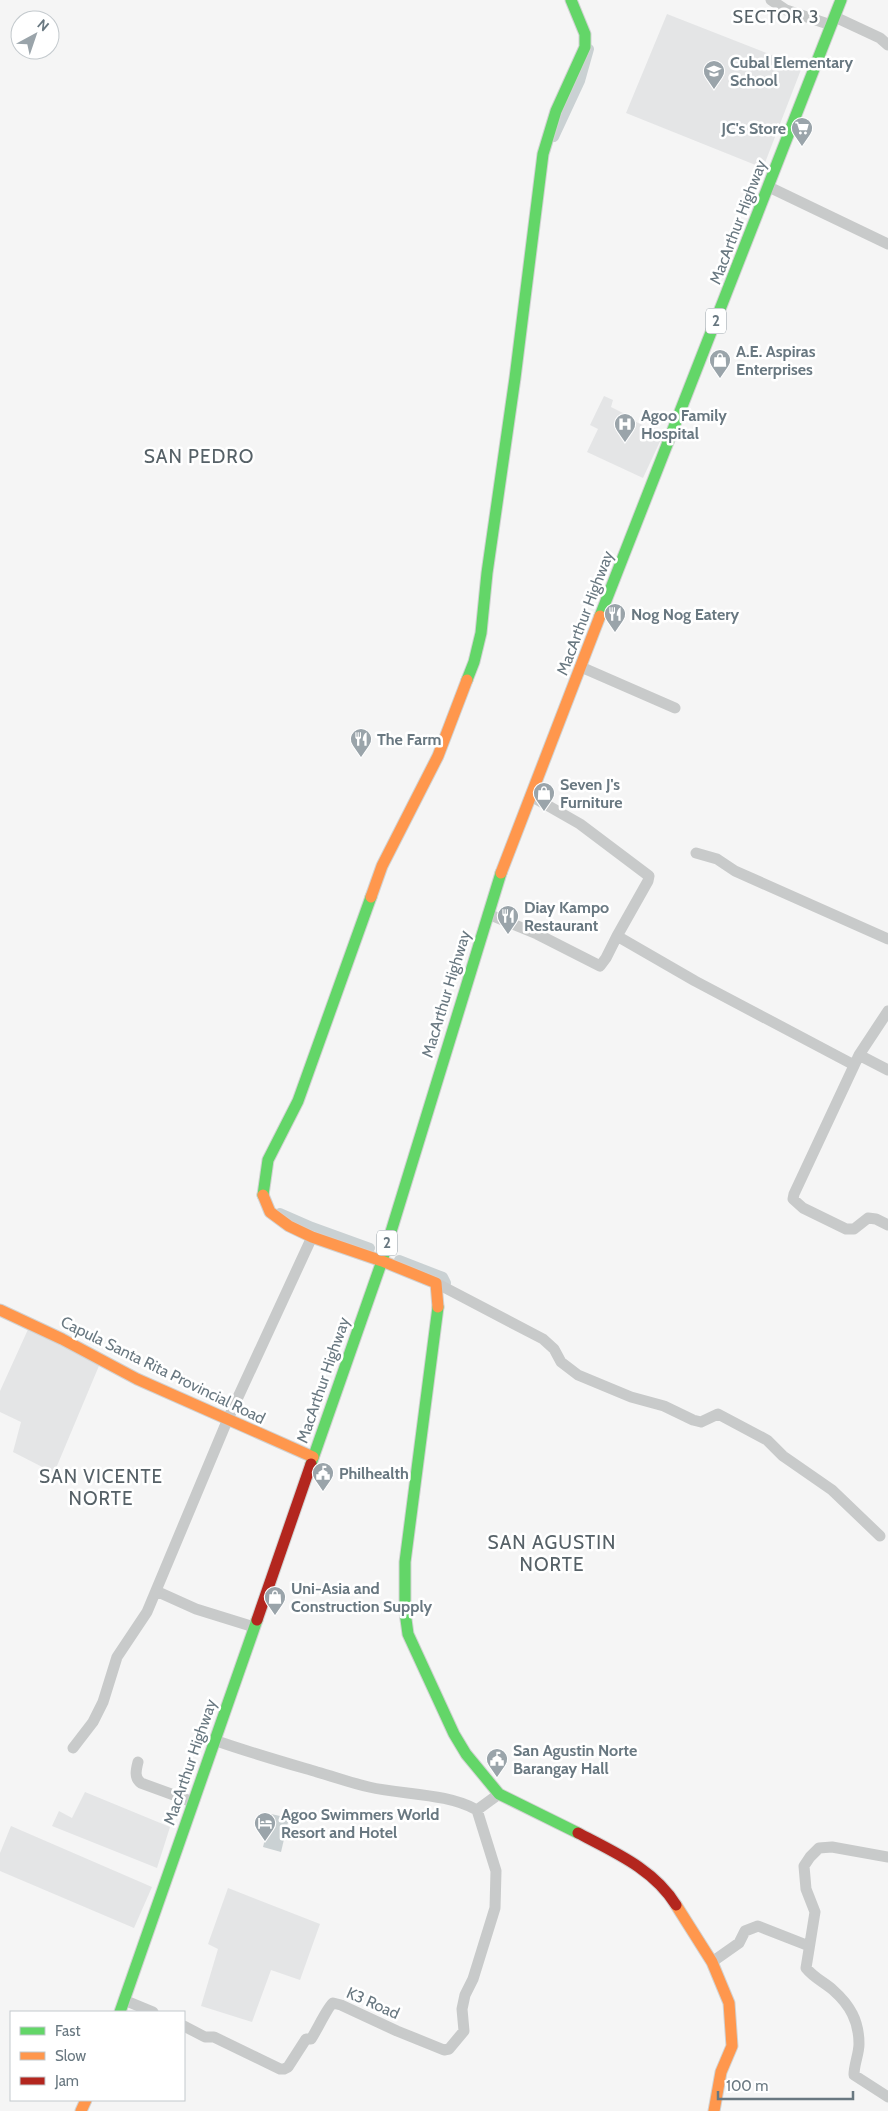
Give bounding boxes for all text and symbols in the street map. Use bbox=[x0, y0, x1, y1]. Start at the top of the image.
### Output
district label: SECTOR 3 bbox=[732, 6, 820, 28]
north arrow bbox=[10, 10, 60, 60]
text: N bbox=[34, 15, 53, 35]
place label: Cubal Elementary School bbox=[730, 53, 853, 90]
school or university icon: Cubal Elementary School bbox=[702, 59, 726, 90]
supermarket icon: JC's Store bbox=[790, 116, 814, 147]
place label: JC's Store bbox=[721, 119, 786, 138]
street label: MacArthur Highway bbox=[705, 157, 771, 287]
road number: 2 bbox=[706, 308, 726, 334]
place label: A.E. Aspiras Enterprises bbox=[736, 342, 816, 379]
shop icon: A.E. Aspiras Enterprises bbox=[708, 348, 732, 379]
place label: Agoo Family Hospital bbox=[641, 406, 727, 443]
hospital icon: Agoo Family Hospital bbox=[613, 412, 637, 443]
district label: SAN PEDRO bbox=[144, 445, 254, 468]
street label: MacArthur Highway bbox=[552, 548, 618, 678]
restaurant icon: Nog Nog Eatery bbox=[603, 602, 627, 633]
place label: Nog Nog Eatery bbox=[631, 605, 740, 624]
restaurant icon: The Farm bbox=[349, 727, 373, 758]
place label: The Farm bbox=[377, 730, 441, 749]
place label: Seven J's Furniture bbox=[560, 775, 622, 812]
shop icon: Seven J's Furniture bbox=[532, 781, 556, 812]
place label: Diay Kampo Restaurant bbox=[524, 898, 609, 935]
restaurant icon: Diay Kampo Restaurant bbox=[496, 904, 520, 935]
street label: MacArthur Highway bbox=[418, 928, 474, 1060]
road number: 2 bbox=[377, 1230, 397, 1256]
street label: Capula Santa Rita Provincial Road bbox=[58, 1312, 268, 1428]
street label: MacArthur Highway bbox=[293, 1315, 353, 1445]
public building icon: Philhealth bbox=[311, 1461, 335, 1492]
place label: Philhealth bbox=[339, 1464, 409, 1483]
district label: SAN VICENTE NORTE bbox=[39, 1465, 163, 1510]
district label: SAN AGUSTIN NORTE bbox=[488, 1531, 616, 1576]
place label: Uni-Asia and Construction Supply bbox=[291, 1579, 433, 1616]
shop icon: Uni-Asia and Construction Supply bbox=[263, 1585, 287, 1616]
street label: MacArthur Highway bbox=[160, 1697, 220, 1827]
place label: San Agustin Norte Barangay Hall bbox=[513, 1741, 637, 1778]
public building icon: San Agustin Norte Barangay Hall bbox=[485, 1747, 509, 1778]
place label: Agoo Swimmers World Resort and Hotel bbox=[281, 1805, 439, 1842]
hotel icon: Agoo Swimmers World Resort and Hotel bbox=[253, 1811, 277, 1842]
street label: K3 Road bbox=[344, 1983, 402, 2023]
legend bbox=[10, 2011, 185, 2101]
text: Fast bbox=[55, 2022, 80, 2040]
text: Slow bbox=[55, 2047, 86, 2065]
scale bar bbox=[718, 2068, 853, 2100]
text: Jam bbox=[54, 2072, 79, 2090]
text: 100 m bbox=[726, 2077, 768, 2095]

